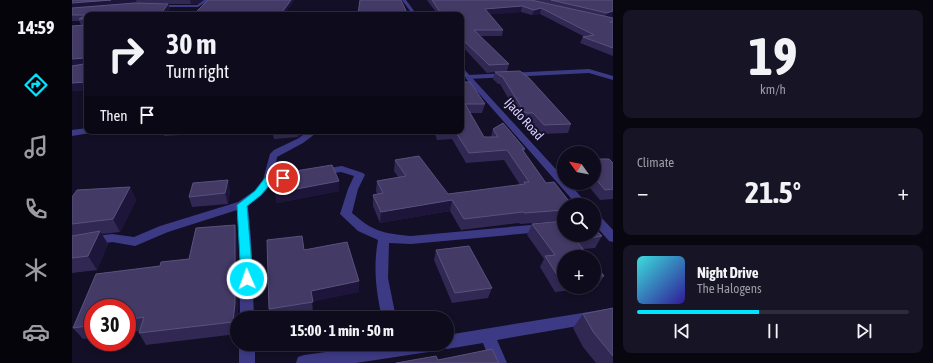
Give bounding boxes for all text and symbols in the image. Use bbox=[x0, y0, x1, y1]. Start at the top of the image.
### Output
text: 14:59 bbox=[17, 17, 55, 38]
text: 19 bbox=[749, 26, 797, 86]
icon: right bbox=[100, 28, 152, 80]
text: 30 m bbox=[166, 28, 216, 60]
text: Turn right bbox=[166, 61, 229, 82]
icon: directions bbox=[22, 71, 50, 99]
text: km/h bbox=[760, 82, 786, 97]
street label: Ijado Road bbox=[501, 95, 547, 143]
icon: arrive bbox=[136, 104, 158, 126]
text: Then bbox=[100, 107, 128, 124]
icon: music bbox=[22, 133, 50, 161]
north arrow bbox=[557, 146, 601, 190]
map controls bbox=[557, 146, 601, 294]
text: Climate bbox=[637, 155, 674, 170]
pin bbox=[266, 161, 300, 195]
icon: arrive bbox=[272, 167, 294, 189]
text: 21.5° bbox=[745, 175, 801, 209]
text: − bbox=[637, 179, 648, 205]
text: + bbox=[898, 179, 909, 205]
icon: phone bbox=[22, 195, 50, 223]
button: search bbox=[557, 198, 601, 242]
button: + bbox=[557, 250, 601, 294]
icon: climate bbox=[22, 256, 50, 284]
position arrow bbox=[226, 258, 268, 300]
text: Night Drive bbox=[697, 264, 759, 281]
text: The Halogens bbox=[697, 281, 762, 296]
speed limit sign: 30 bbox=[84, 299, 136, 351]
icon: car bbox=[22, 318, 50, 346]
icon: previous bbox=[671, 320, 693, 342]
icon: pause bbox=[762, 320, 784, 342]
icon: next bbox=[853, 320, 875, 342]
text: 15:00 · 1 min · 50 m bbox=[290, 322, 394, 339]

